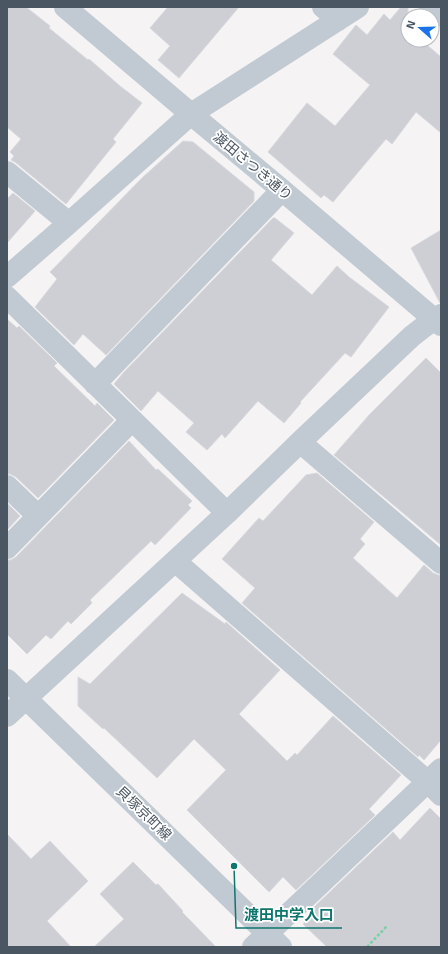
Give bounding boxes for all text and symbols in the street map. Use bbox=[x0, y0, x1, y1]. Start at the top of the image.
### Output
north arrow bbox=[400, 8, 440, 48]
text: N bbox=[403, 18, 418, 30]
street label: 渡田さつき通り bbox=[210, 128, 296, 204]
street label: 貝塚京町線 bbox=[113, 782, 175, 843]
callout: 渡田中学入口 bbox=[236, 901, 342, 928]
text: 渡田中学入口 bbox=[244, 905, 334, 923]

